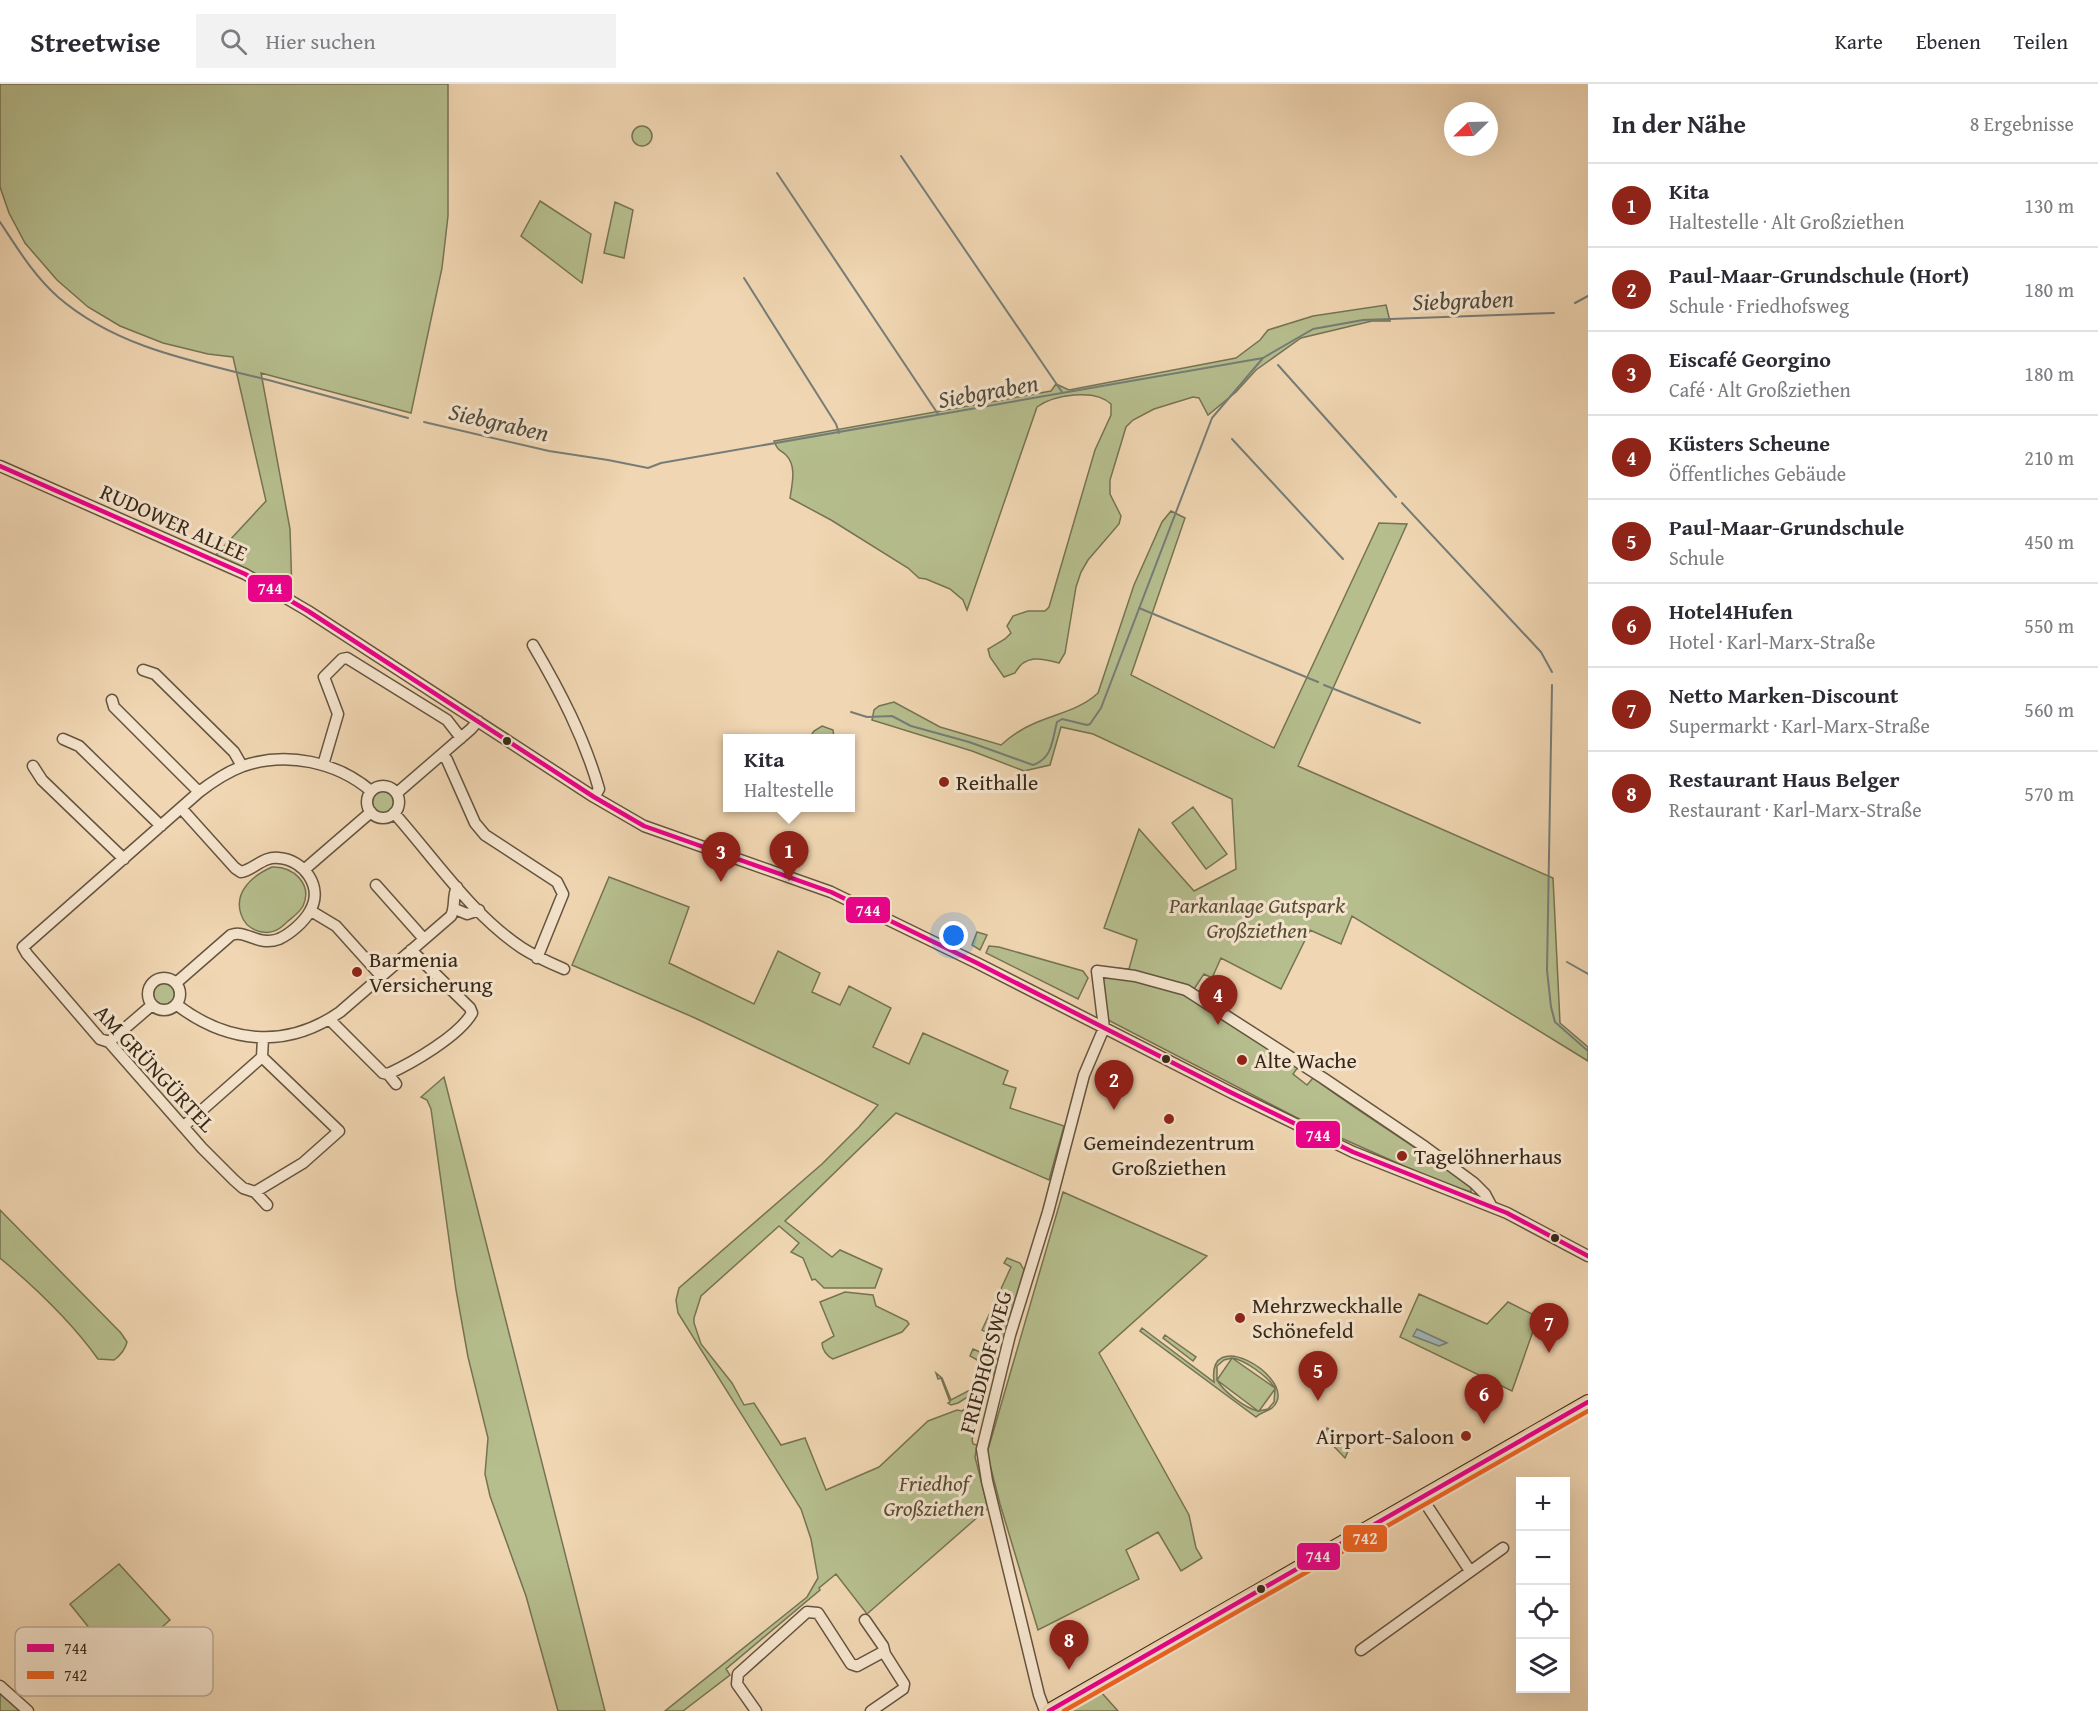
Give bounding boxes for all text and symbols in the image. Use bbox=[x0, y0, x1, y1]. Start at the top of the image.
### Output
search box bbox=[196, 14, 616, 68]
text: Streetwise bbox=[30, 21, 160, 62]
icon: search bbox=[217, 25, 250, 58]
text: Hier suchen bbox=[265, 25, 376, 57]
text: Karte bbox=[1835, 26, 1883, 57]
text: Ebenen bbox=[1916, 26, 1981, 57]
text: Teilen bbox=[2014, 26, 2068, 57]
north arrow bbox=[1444, 102, 1498, 156]
text: In der Nähe bbox=[1612, 104, 1746, 143]
text: 8 Ergebnisse bbox=[1970, 109, 2074, 138]
text: Kita bbox=[1669, 175, 1709, 207]
text: 1 bbox=[1626, 191, 1637, 220]
text: 130 m bbox=[2024, 191, 2074, 220]
text: Haltestelle · Alt Großziethen bbox=[1669, 207, 1904, 236]
text: Paul-Maar-Grundschule (Hort) bbox=[1669, 259, 1969, 291]
text: 2 bbox=[1626, 275, 1637, 304]
text: 180 m bbox=[2024, 275, 2074, 304]
water label: Siebgraben bbox=[1412, 281, 1514, 319]
text: Schule · Friedhofsweg bbox=[1669, 291, 1849, 320]
text: Eiscafé Georgino bbox=[1669, 343, 1831, 375]
text: 3 bbox=[1626, 359, 1637, 388]
text: 180 m bbox=[2024, 359, 2074, 388]
water label: Siebgraben bbox=[935, 365, 1041, 417]
text: Café · Alt Großziethen bbox=[1669, 375, 1851, 404]
water label: Siebgraben bbox=[446, 394, 552, 450]
text: Küsters Scheune bbox=[1669, 427, 1830, 459]
text: 4 bbox=[1626, 443, 1637, 472]
text: 210 m bbox=[2024, 443, 2074, 472]
text: Öffentliches Gebäude bbox=[1669, 459, 1846, 488]
street label: RUDOWER ALLEE bbox=[95, 475, 253, 569]
text: Paul-Maar-Grundschule bbox=[1669, 511, 1904, 543]
text: 5 bbox=[1626, 527, 1637, 556]
text: 450 m bbox=[2024, 527, 2074, 556]
text: Schule bbox=[1669, 543, 1724, 572]
line badge: 744 bbox=[247, 574, 293, 603]
text: 744 bbox=[258, 576, 282, 600]
text: Hotel4Hufen bbox=[1669, 595, 1793, 627]
text: 6 bbox=[1626, 611, 1637, 640]
text: 550 m bbox=[2024, 611, 2074, 640]
text: Hotel · Karl-Marx-Straße bbox=[1669, 627, 1875, 656]
text: Netto Marken-Discount bbox=[1669, 679, 1898, 711]
text: 7 bbox=[1626, 695, 1637, 724]
text: 560 m bbox=[2024, 695, 2074, 724]
text: Supermarkt · Karl-Marx-Straße bbox=[1669, 711, 1930, 740]
popup bbox=[723, 734, 855, 812]
unlabelled marker bbox=[501, 735, 513, 747]
text: Kita bbox=[744, 743, 784, 775]
text: Restaurant Haus Belger bbox=[1669, 763, 1900, 795]
place label: Reithalle bbox=[956, 766, 1038, 798]
text: Haltestelle bbox=[744, 775, 834, 804]
marker: Reithalle bbox=[937, 775, 951, 789]
text: 8 bbox=[1626, 779, 1637, 808]
text: 570 m bbox=[2024, 779, 2074, 808]
text: Restaurant · Karl-Marx-Straße bbox=[1669, 795, 1922, 824]
pin: 3 bbox=[702, 832, 740, 882]
pin: 1 bbox=[770, 832, 808, 881]
park label: Parkanlage Gutspark Großziethen bbox=[1168, 889, 1346, 946]
line badge: 744 bbox=[845, 896, 891, 924]
text: 744 bbox=[856, 898, 880, 922]
your location bbox=[939, 921, 968, 950]
place label: Barmenia Versicherung bbox=[369, 943, 493, 1000]
marker: Barmenia Versicherung bbox=[350, 965, 364, 979]
pin: 4 bbox=[1198, 976, 1238, 1025]
street label: AM GRÜNGÜRTEL bbox=[87, 997, 223, 1139]
place label: Alte Wache bbox=[1254, 1044, 1357, 1076]
unlabelled marker bbox=[1160, 1053, 1172, 1065]
marker: Alte Wache bbox=[1235, 1053, 1249, 1067]
pin: 2 bbox=[1094, 1060, 1134, 1110]
marker: Gemeindezentrum Großziethen bbox=[1162, 1112, 1176, 1126]
line badge: 744 bbox=[1295, 1120, 1341, 1149]
text: 744 bbox=[1306, 1123, 1330, 1147]
place label: Gemeindezentrum Großziethen bbox=[1083, 1126, 1255, 1183]
place label: Tagelöhnerhaus bbox=[1414, 1140, 1562, 1172]
marker: Tagelöhnerhaus bbox=[1395, 1149, 1409, 1163]
unlabelled marker bbox=[1549, 1232, 1561, 1244]
street label: FRIEDHOFSWEG bbox=[951, 1287, 1019, 1437]
place label: Mehrzweckhalle Schönefeld bbox=[1252, 1289, 1403, 1346]
pin: 7 bbox=[1530, 1304, 1568, 1353]
marker: Mehrzweckhalle Schönefeld bbox=[1233, 1311, 1247, 1325]
pin: 5 bbox=[1298, 1352, 1338, 1401]
pin: 6 bbox=[1464, 1374, 1504, 1424]
place label: Airport-Saloon bbox=[1316, 1420, 1455, 1452]
marker: Airport-Saloon bbox=[1459, 1429, 1473, 1443]
park label: Friedhof Großziethen bbox=[883, 1467, 985, 1524]
map controls bbox=[1516, 1477, 1570, 1693]
button: + bbox=[1516, 1477, 1570, 1531]
line badge: 742 bbox=[1342, 1524, 1388, 1553]
text: 742 bbox=[1353, 1526, 1377, 1550]
button: − bbox=[1516, 1531, 1570, 1585]
line badge: 744 bbox=[1296, 1542, 1341, 1571]
text: 744 bbox=[1306, 1544, 1330, 1568]
unlabelled marker bbox=[1255, 1583, 1267, 1595]
button: locate bbox=[1516, 1585, 1570, 1639]
pin: 8 bbox=[1050, 1620, 1088, 1670]
legend bbox=[15, 1627, 213, 1696]
text: 744 bbox=[64, 1636, 87, 1660]
button: layers bbox=[1516, 1639, 1570, 1693]
text: 742 bbox=[64, 1663, 87, 1687]

